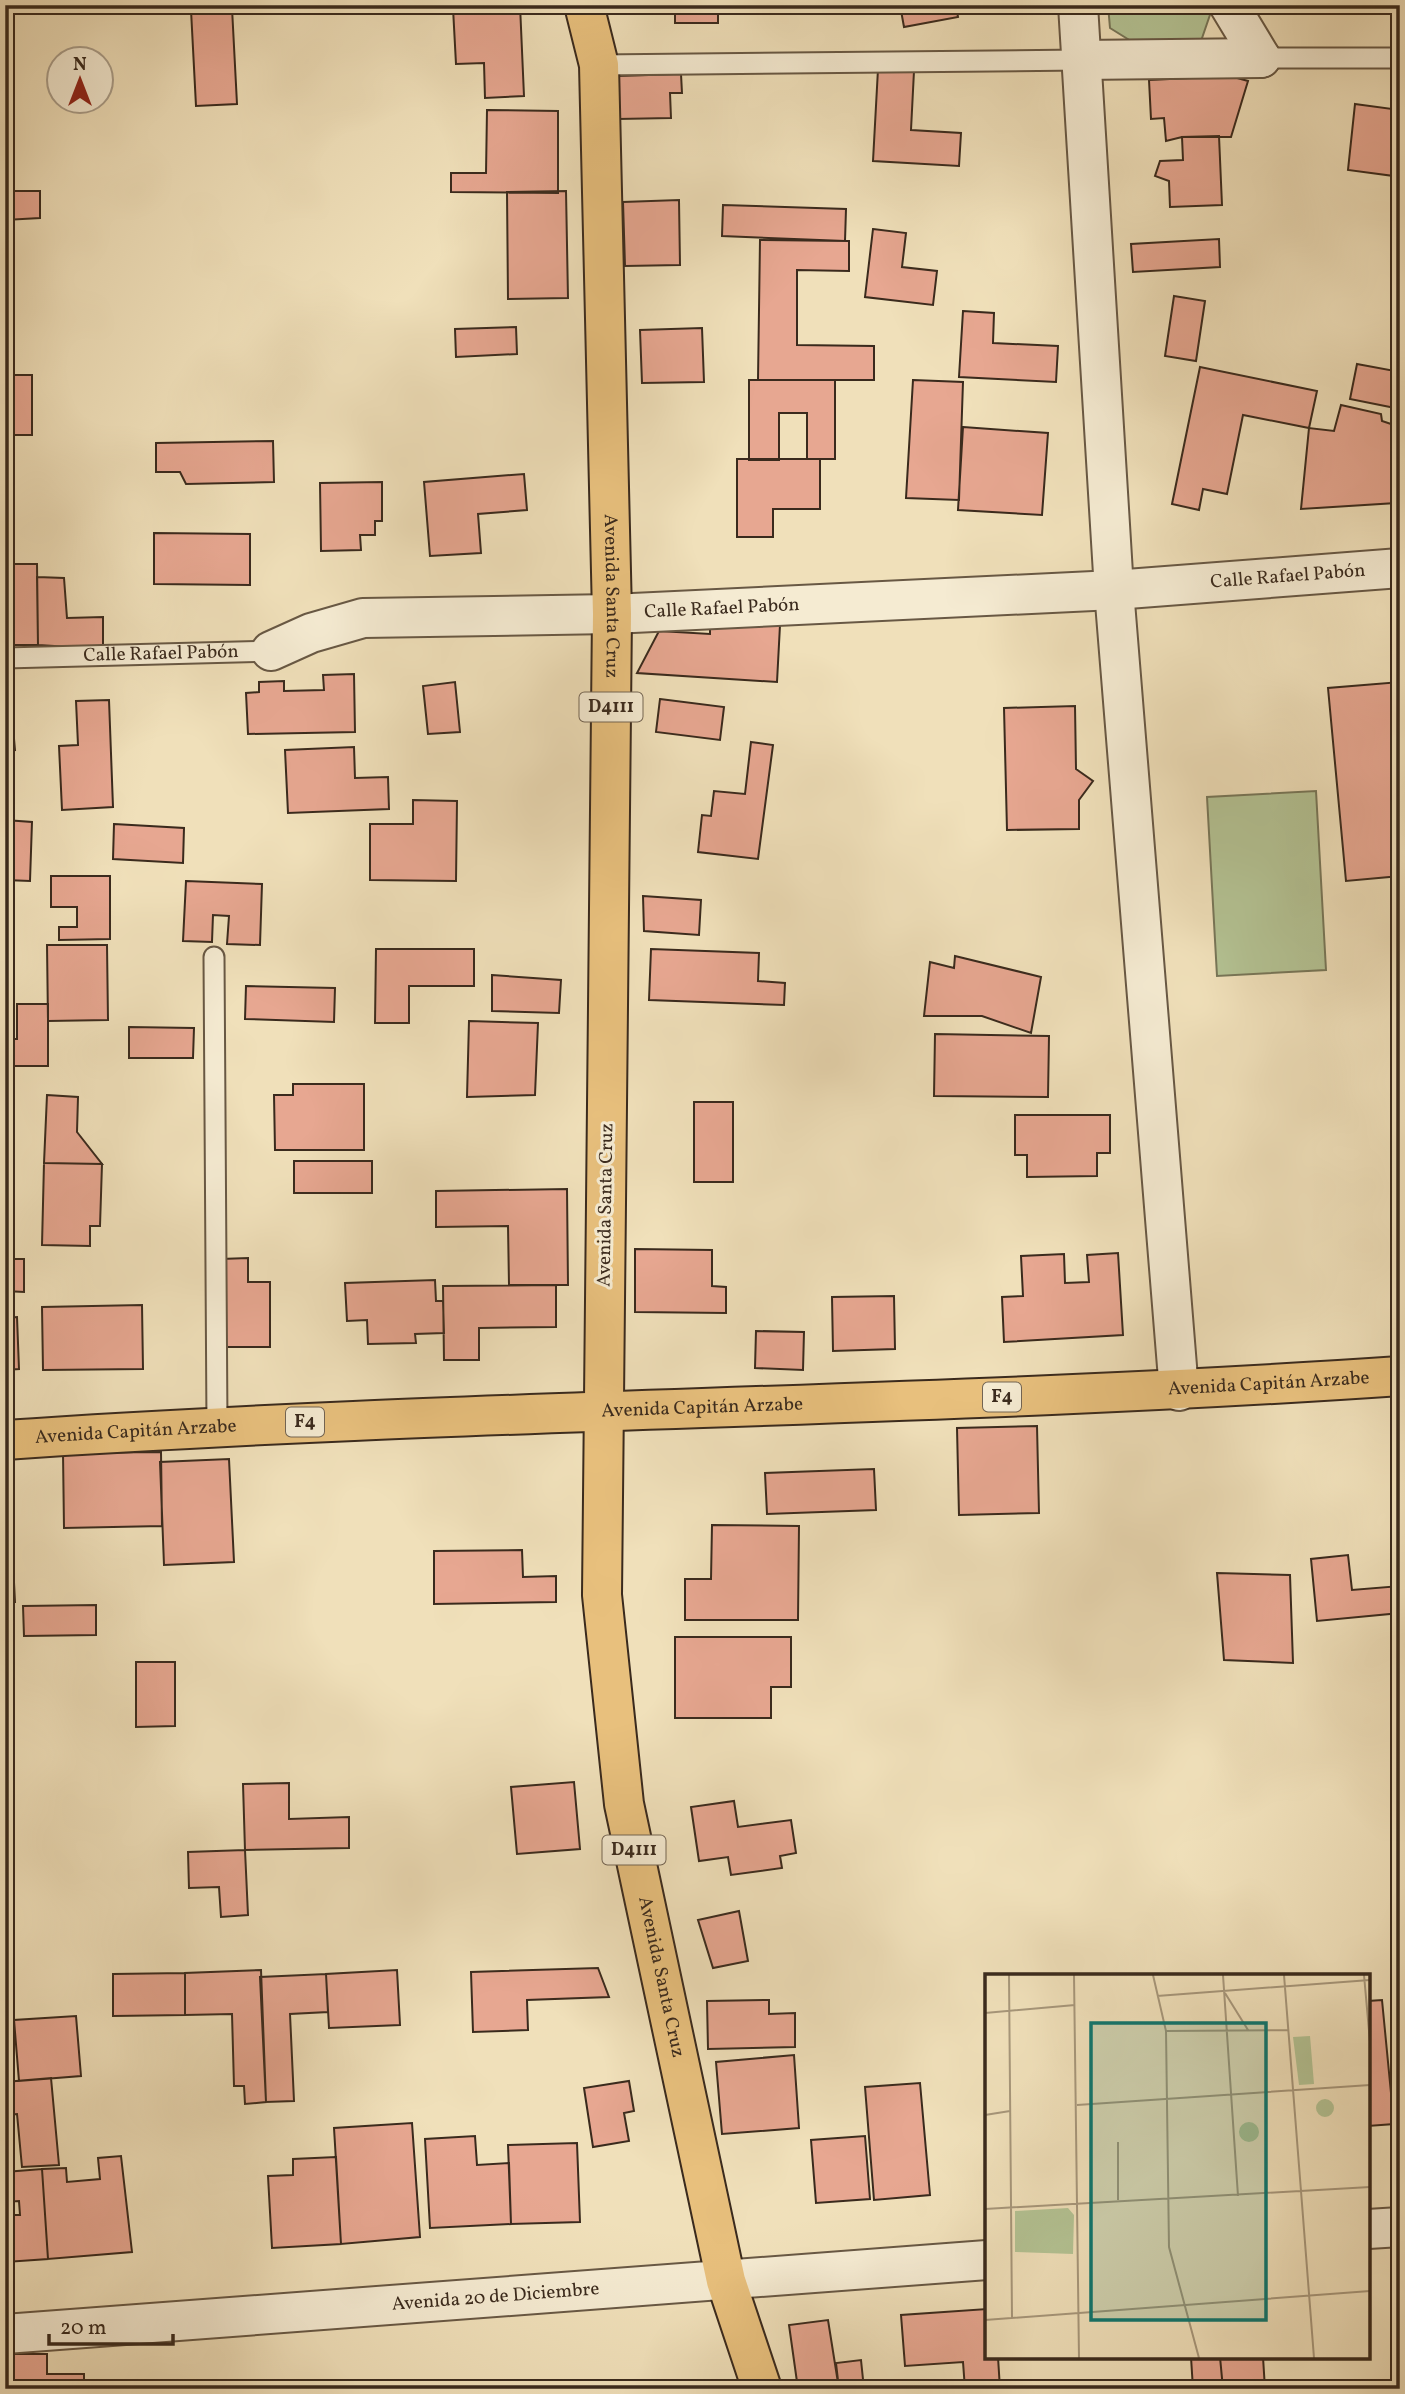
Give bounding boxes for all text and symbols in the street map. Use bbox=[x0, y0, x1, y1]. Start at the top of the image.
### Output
north arrow bbox=[46, 46, 116, 116]
text: N bbox=[73, 52, 87, 78]
street label: Avenida Santa Cruz bbox=[597, 514, 625, 678]
street label: Calle Rafael Pabón bbox=[1209, 558, 1366, 596]
street label: Calle Rafael Pabón bbox=[644, 592, 800, 625]
street label: Calle Rafael Pabón bbox=[83, 639, 239, 669]
road number: D4111 bbox=[580, 692, 642, 722]
street label: Avenida Santa Cruz bbox=[592, 1123, 620, 1287]
street label: Avenida Capitán Arzabe bbox=[1167, 1365, 1370, 1403]
road number: F4 bbox=[983, 1382, 1021, 1412]
street label: Avenida Capitán Arzabe bbox=[601, 1392, 804, 1424]
road number: F4 bbox=[286, 1408, 324, 1436]
street label: Avenida Capitán Arzabe bbox=[34, 1413, 237, 1451]
road number: D4111 bbox=[602, 1836, 666, 1864]
street label: Avenida Santa Cruz bbox=[631, 1894, 691, 2060]
inset map bbox=[985, 1974, 1370, 2359]
street label: Avenida 20 de Diciembre bbox=[391, 2276, 600, 2318]
scale bar bbox=[49, 2303, 173, 2347]
text: 20 m bbox=[60, 2314, 106, 2343]

